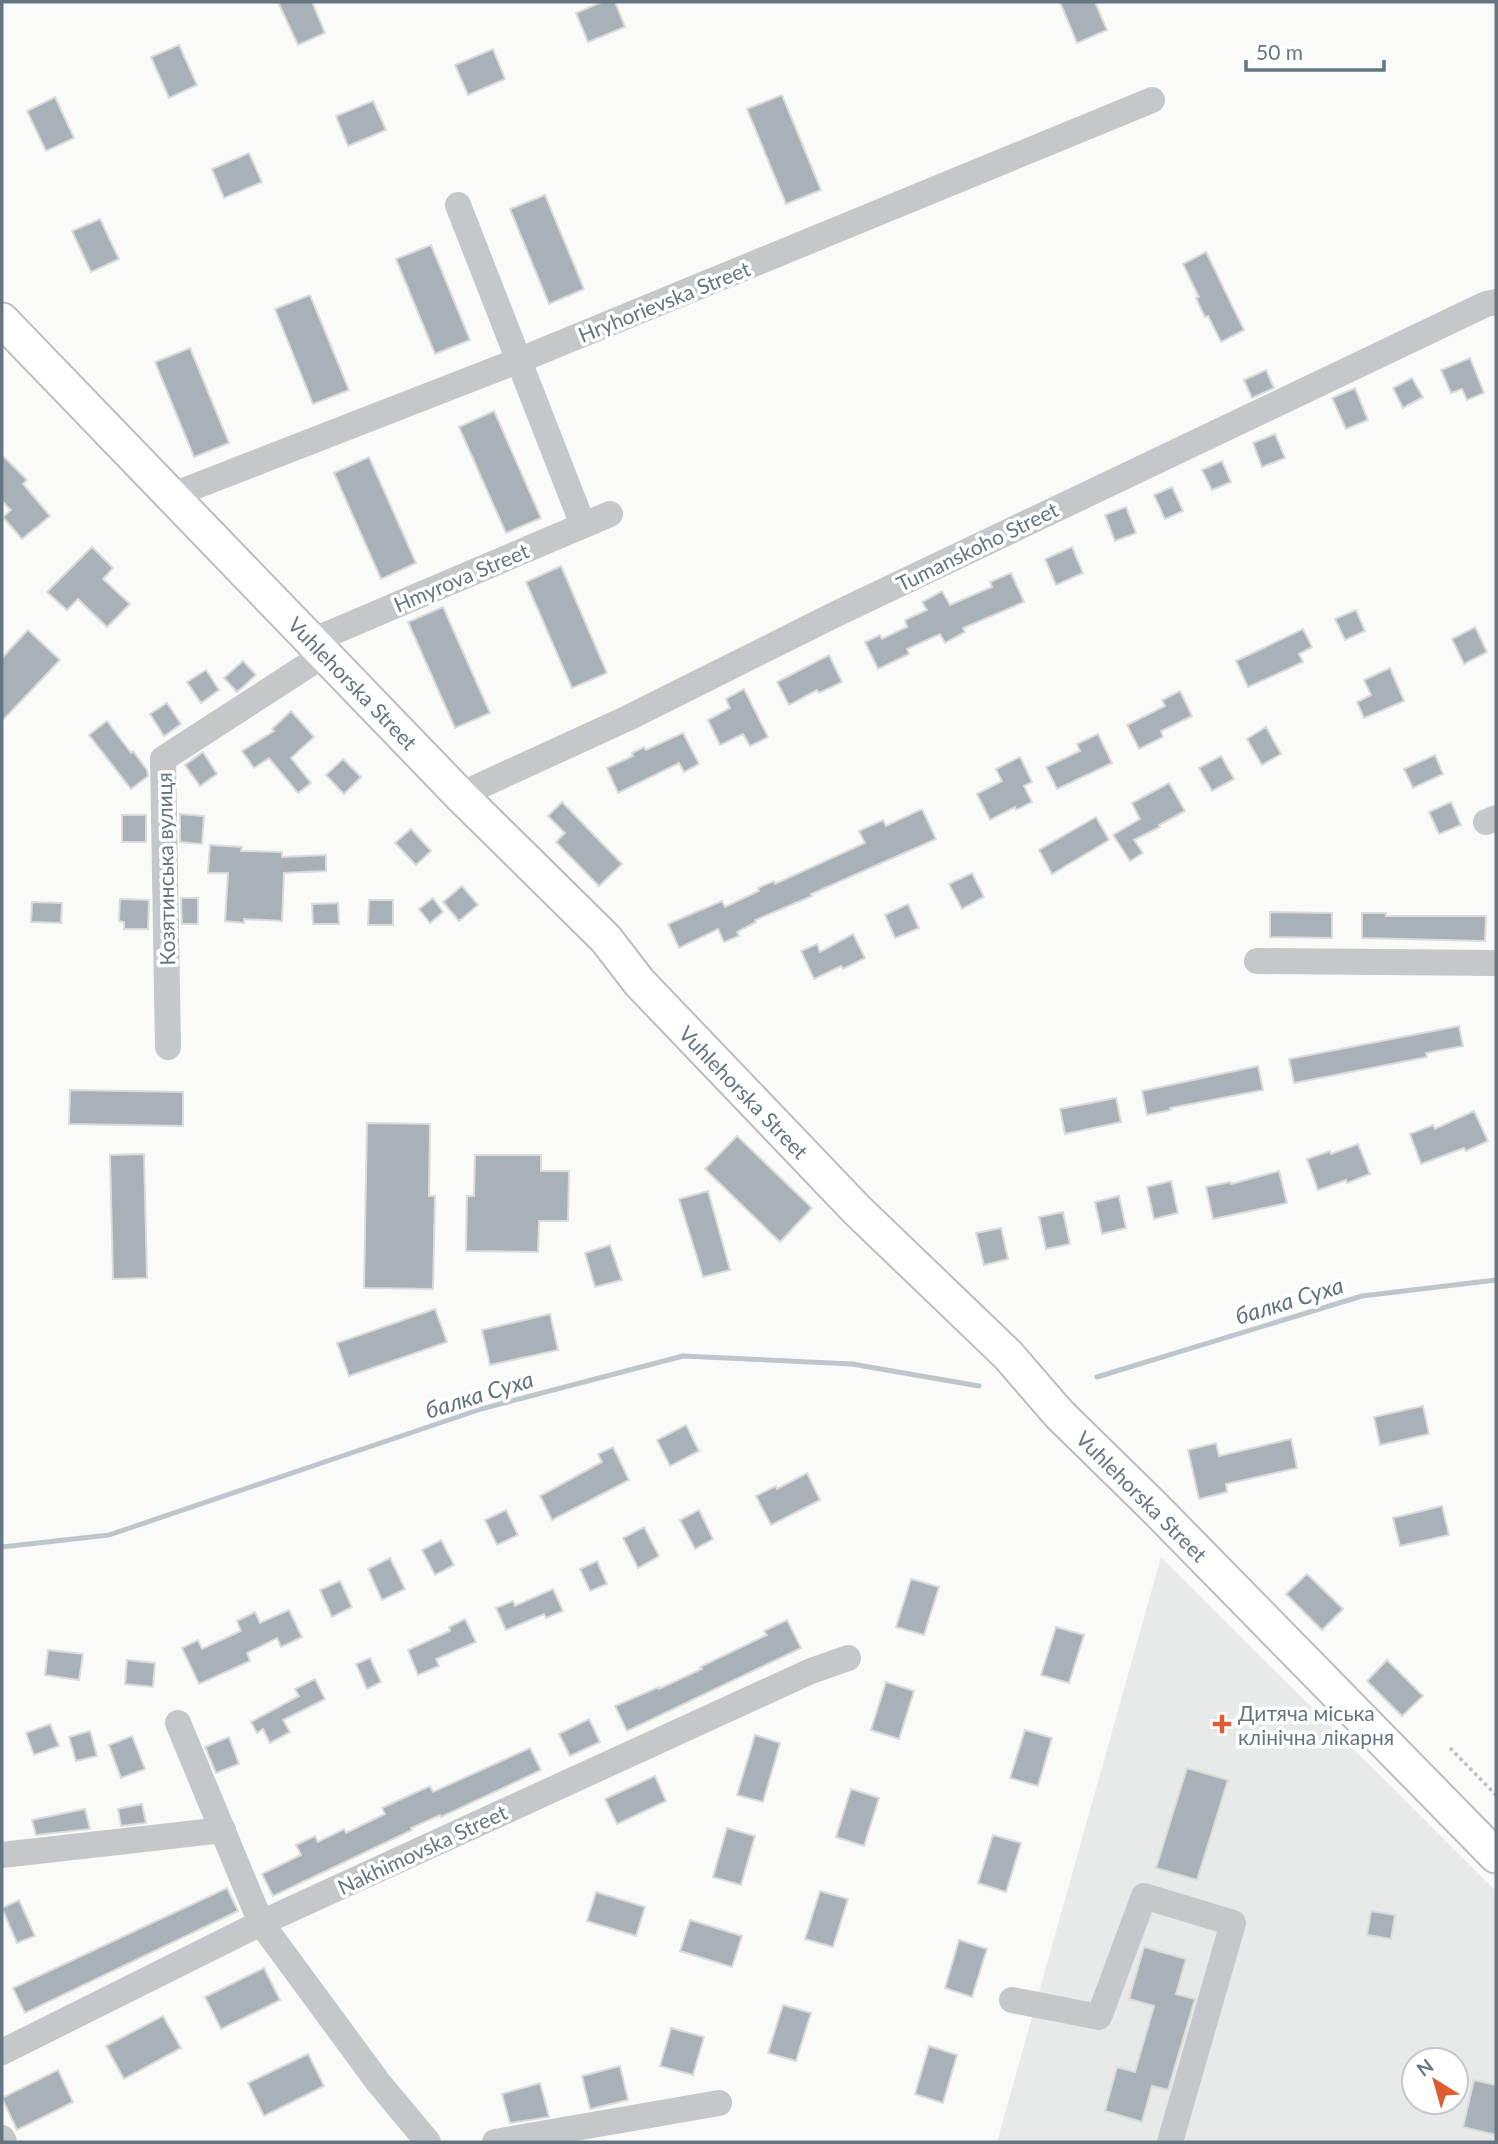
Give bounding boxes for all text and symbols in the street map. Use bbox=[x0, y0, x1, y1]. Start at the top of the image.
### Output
scale bar bbox=[1246, 28, 1384, 72]
text: 50 m bbox=[1256, 39, 1303, 64]
street label: Hryhorievska Street bbox=[574, 255, 754, 347]
street label: Tumanskoho Street bbox=[892, 496, 1062, 596]
street label: Hmyrova Street bbox=[390, 537, 533, 617]
street label: Vuhlehorska Street bbox=[283, 611, 423, 755]
street label: Козятинська вулиця bbox=[151, 772, 179, 966]
street label: Vuhlehorska Street bbox=[674, 1020, 814, 1164]
water label: балка Суха bbox=[1232, 1270, 1346, 1330]
water label: балка Суха bbox=[422, 1364, 536, 1424]
street label: Vuhlehorska Street bbox=[1071, 1425, 1213, 1567]
place label: Дитяча міська клінічна лікарня bbox=[1238, 1700, 1394, 1749]
marker: Дитяча міська клінічна лікарня bbox=[1212, 1714, 1232, 1734]
street label: Nakhimovska Street bbox=[333, 1799, 511, 1899]
north arrow bbox=[1400, 2046, 1470, 2116]
text: N bbox=[1412, 2053, 1437, 2081]

